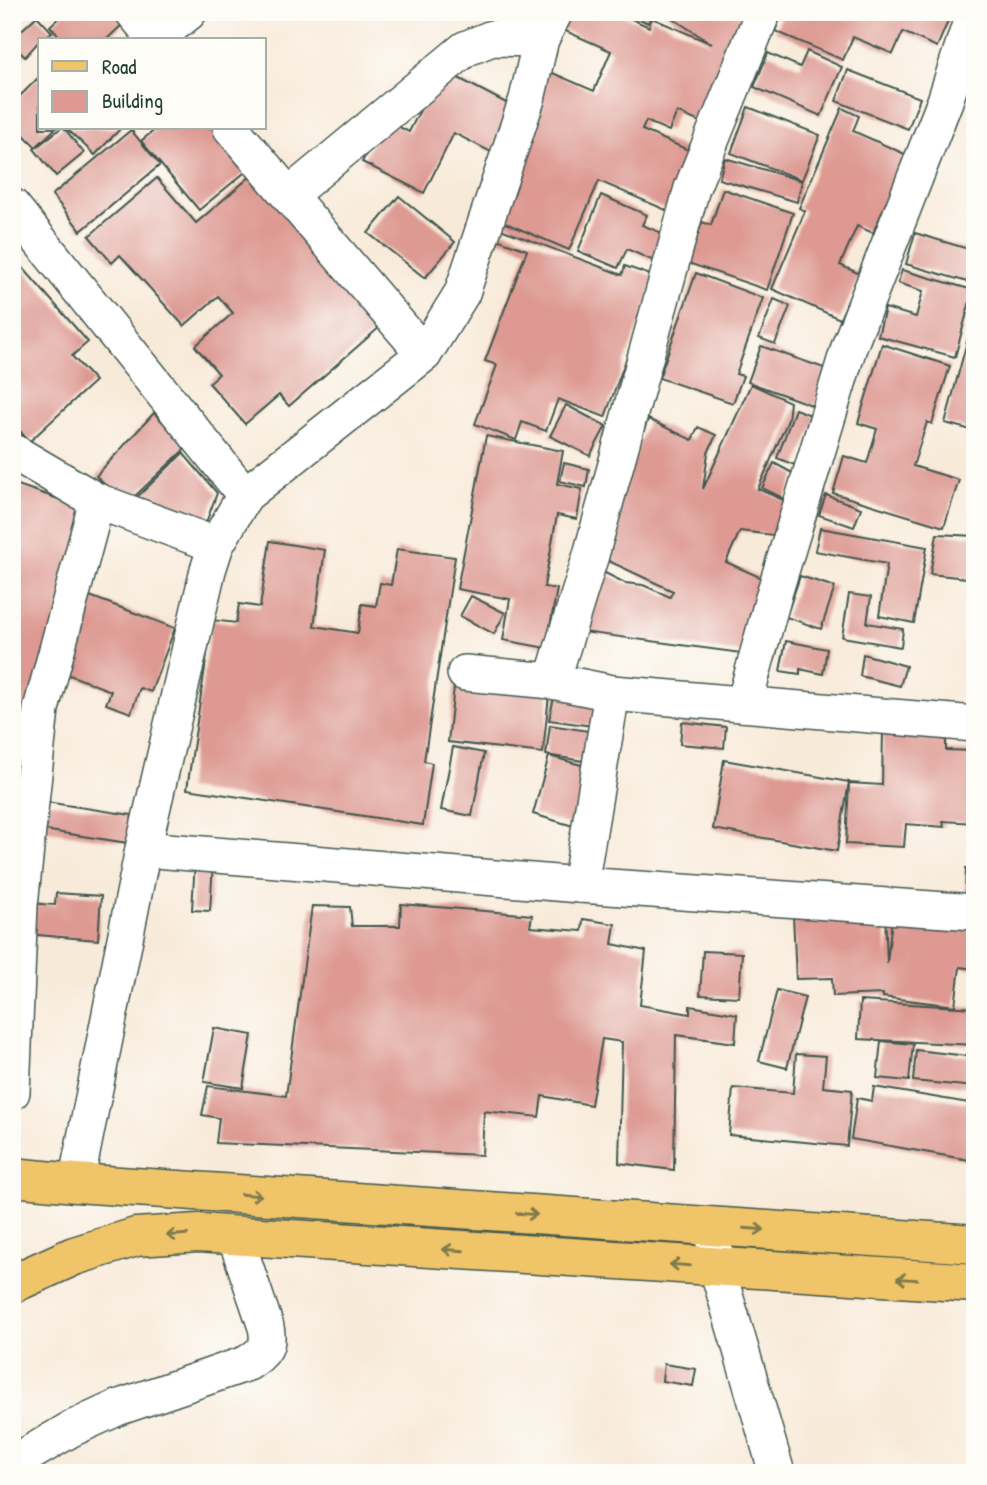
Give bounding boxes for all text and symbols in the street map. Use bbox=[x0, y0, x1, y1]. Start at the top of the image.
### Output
legend bbox=[38, 38, 266, 130]
text: Road bbox=[102, 52, 136, 81]
text: Building bbox=[102, 86, 163, 115]
one-way arrow bbox=[239, 1189, 262, 1202]
one-way arrow bbox=[515, 1208, 538, 1221]
one-way arrow bbox=[742, 1223, 765, 1236]
one-way arrow bbox=[166, 1229, 188, 1242]
one-way arrow bbox=[442, 1243, 464, 1256]
one-way arrow bbox=[669, 1258, 691, 1271]
one-way arrow bbox=[895, 1272, 918, 1285]

